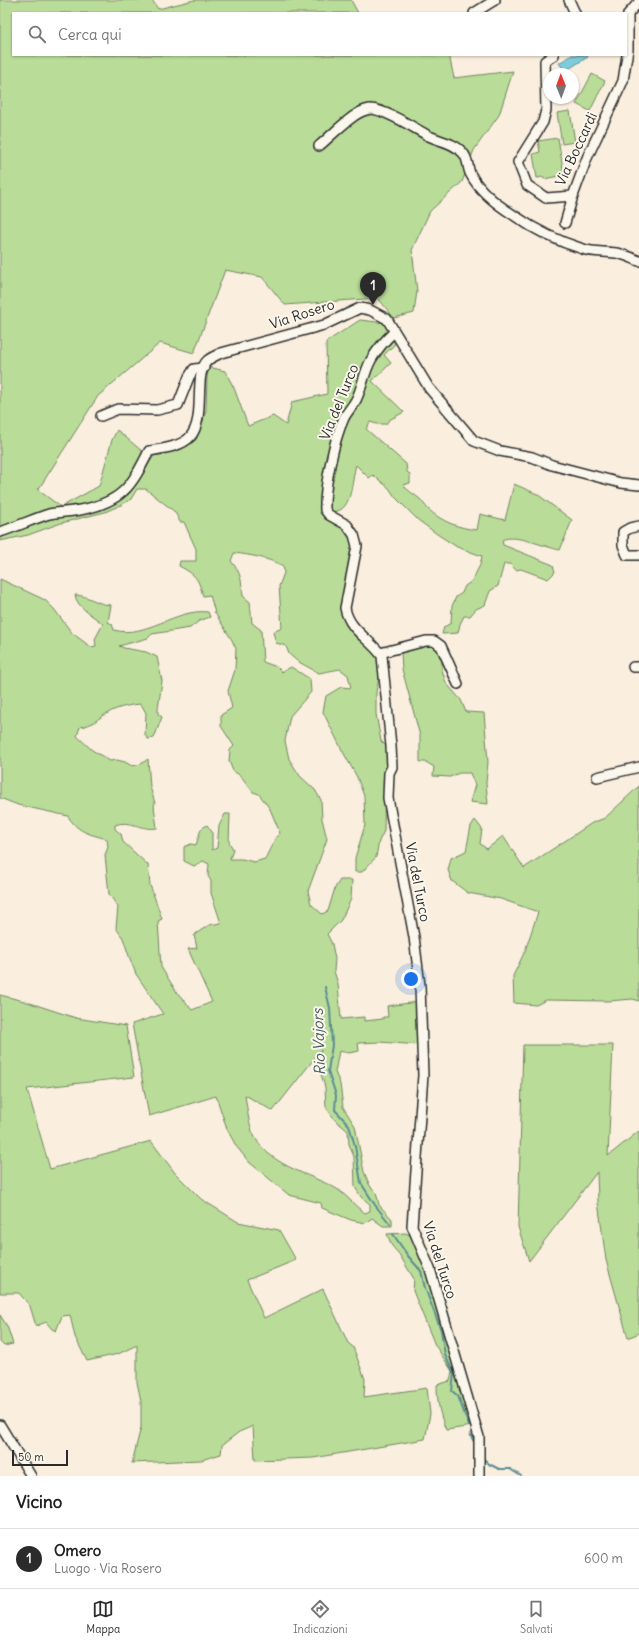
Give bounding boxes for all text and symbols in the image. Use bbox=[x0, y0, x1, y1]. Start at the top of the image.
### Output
search box bbox=[12, 12, 627, 56]
icon: search bbox=[26, 23, 48, 45]
text: Cerca qui bbox=[58, 25, 122, 44]
north arrow bbox=[543, 68, 579, 104]
street label: Via Boccardi bbox=[551, 109, 601, 189]
pin: 1 bbox=[360, 272, 386, 305]
street label: Via Rosero bbox=[267, 295, 337, 333]
street label: Via del Turco bbox=[316, 361, 362, 443]
street label: Via del Turco bbox=[401, 841, 435, 923]
your location bbox=[401, 969, 421, 989]
water label: Rio Vajors bbox=[308, 1007, 329, 1076]
street label: Via del Turco bbox=[419, 1219, 461, 1301]
scale bar bbox=[12, 1448, 68, 1467]
text: 50 m bbox=[18, 1450, 44, 1464]
text: Vicino bbox=[16, 1491, 62, 1513]
text: Omero bbox=[54, 1541, 101, 1560]
text: 1 bbox=[26, 1550, 32, 1567]
text: 600 m bbox=[584, 1550, 623, 1567]
text: Luogo · Via Rosero bbox=[54, 1560, 162, 1577]
tab: Mappa bbox=[86, 1598, 120, 1636]
tab: Indicazioni bbox=[293, 1598, 347, 1636]
tab: Salvati bbox=[520, 1598, 553, 1636]

